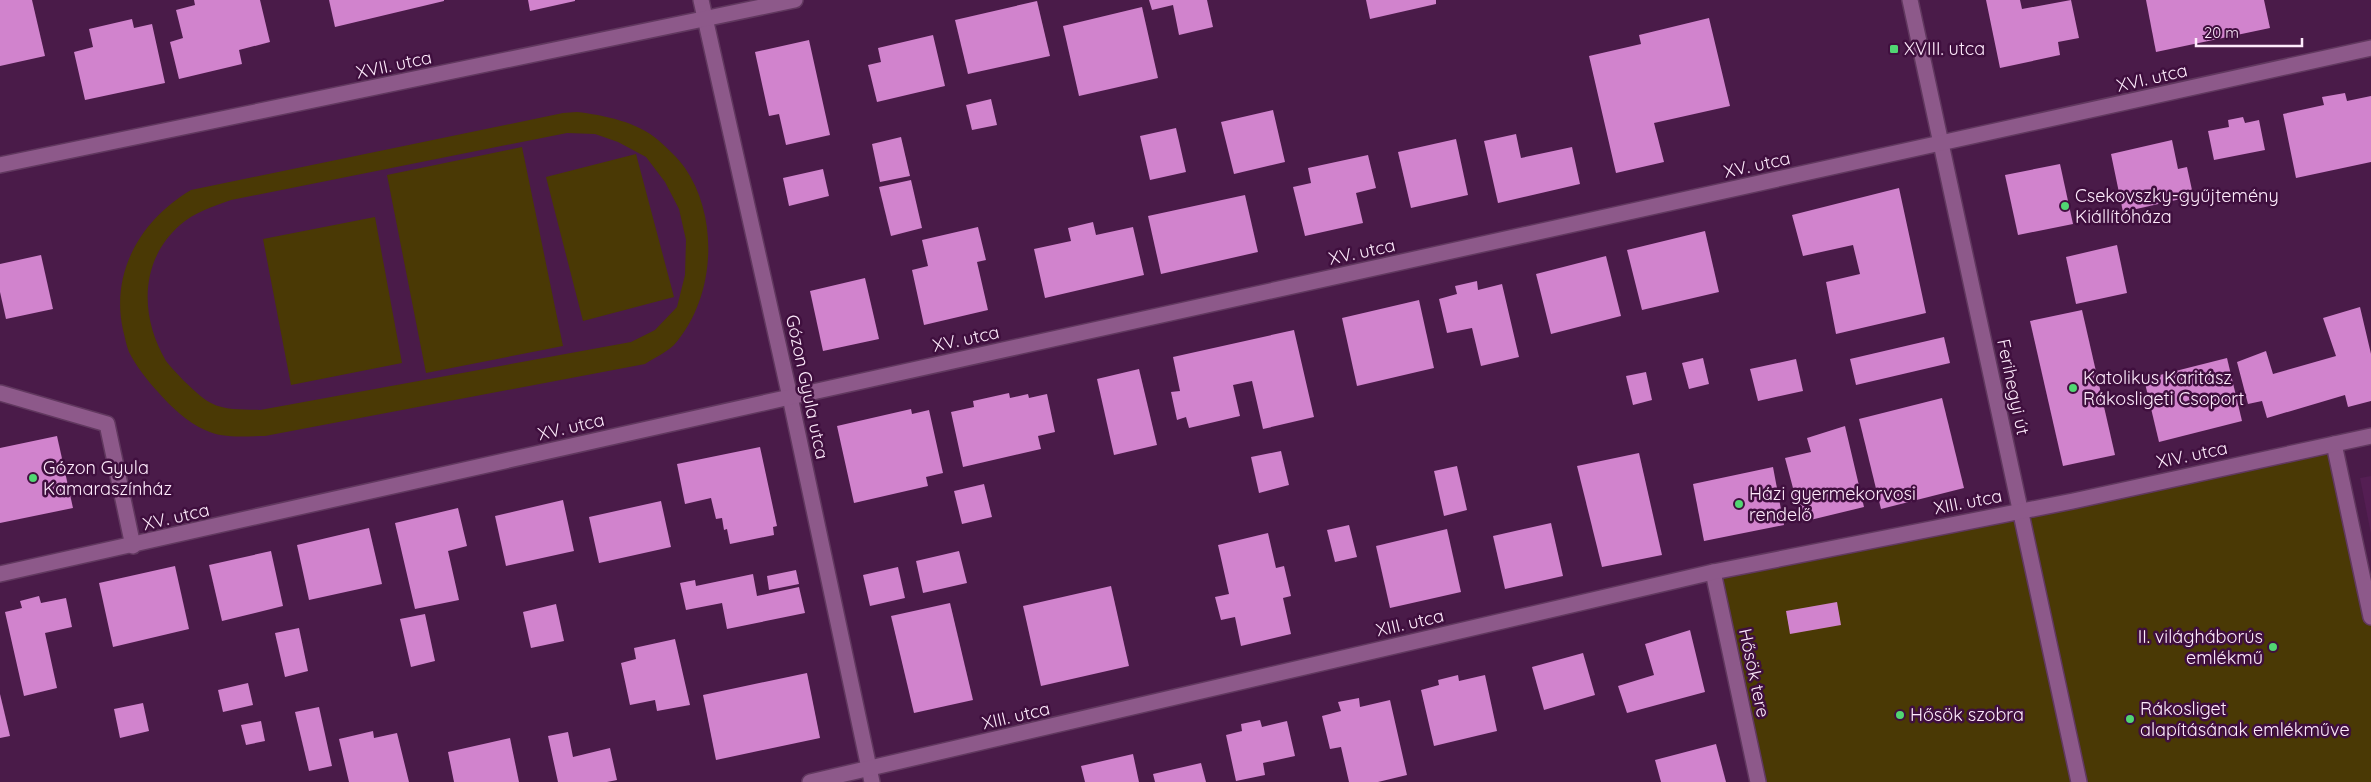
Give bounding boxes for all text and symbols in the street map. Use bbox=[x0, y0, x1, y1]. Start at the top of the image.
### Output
scale bar bbox=[2196, 15, 2302, 47]
text: 20 m bbox=[2204, 23, 2239, 42]
place label: XVIII. utca bbox=[1904, 37, 1985, 60]
marker: XVIII. utca bbox=[1888, 43, 1900, 55]
street label: XVII. utca bbox=[354, 45, 434, 84]
street label: XVI. utca bbox=[2114, 58, 2190, 97]
street label: XV. utca bbox=[1721, 146, 1792, 183]
place label: Csekovszky-gyűjtemény Kiállítóháza bbox=[2075, 184, 2279, 228]
marker: Csekovszky-gyűjtemény Kiállítóháza bbox=[2059, 200, 2071, 212]
street label: XV. utca bbox=[1326, 233, 1397, 270]
street label: Gózon Gyula utca bbox=[781, 312, 834, 461]
street label: XV. utca bbox=[930, 320, 1001, 357]
street label: Ferihegyi út bbox=[1992, 337, 2035, 437]
place label: Katolikus Karitász Rákosligeti Csoport bbox=[2083, 366, 2244, 410]
marker: Katolikus Karitász Rákosligeti Csoport bbox=[2067, 382, 2079, 394]
street label: XV. utca bbox=[535, 408, 606, 445]
street label: XIV. utca bbox=[2154, 436, 2230, 473]
place label: Gózon Gyula Kamaraszínház bbox=[43, 456, 172, 500]
marker: Gózon Gyula Kamaraszínház bbox=[27, 472, 39, 484]
place label: Házi gyermekorvosi rendelő bbox=[1749, 482, 1916, 526]
street label: XIII. utca bbox=[1932, 484, 2004, 519]
street label: XV. utca bbox=[140, 498, 211, 535]
marker: Házi gyermekorvosi rendelő bbox=[1733, 498, 1745, 510]
street label: XIII. utca bbox=[1374, 604, 1446, 641]
place label: II. világháborús emlékmű bbox=[2138, 625, 2263, 669]
street label: Hősök tere bbox=[1734, 626, 1775, 720]
marker: II. világháborús emlékmű bbox=[2267, 641, 2279, 653]
street label: XIII. utca bbox=[980, 697, 1052, 734]
place label: Rákosliget alapításának emlékműve bbox=[2140, 697, 2350, 741]
place label: Hősök szobra bbox=[1910, 703, 2024, 726]
marker: Hősök szobra bbox=[1894, 709, 1906, 721]
marker: Rákosliget alapításának emlékműve bbox=[2124, 713, 2136, 725]

